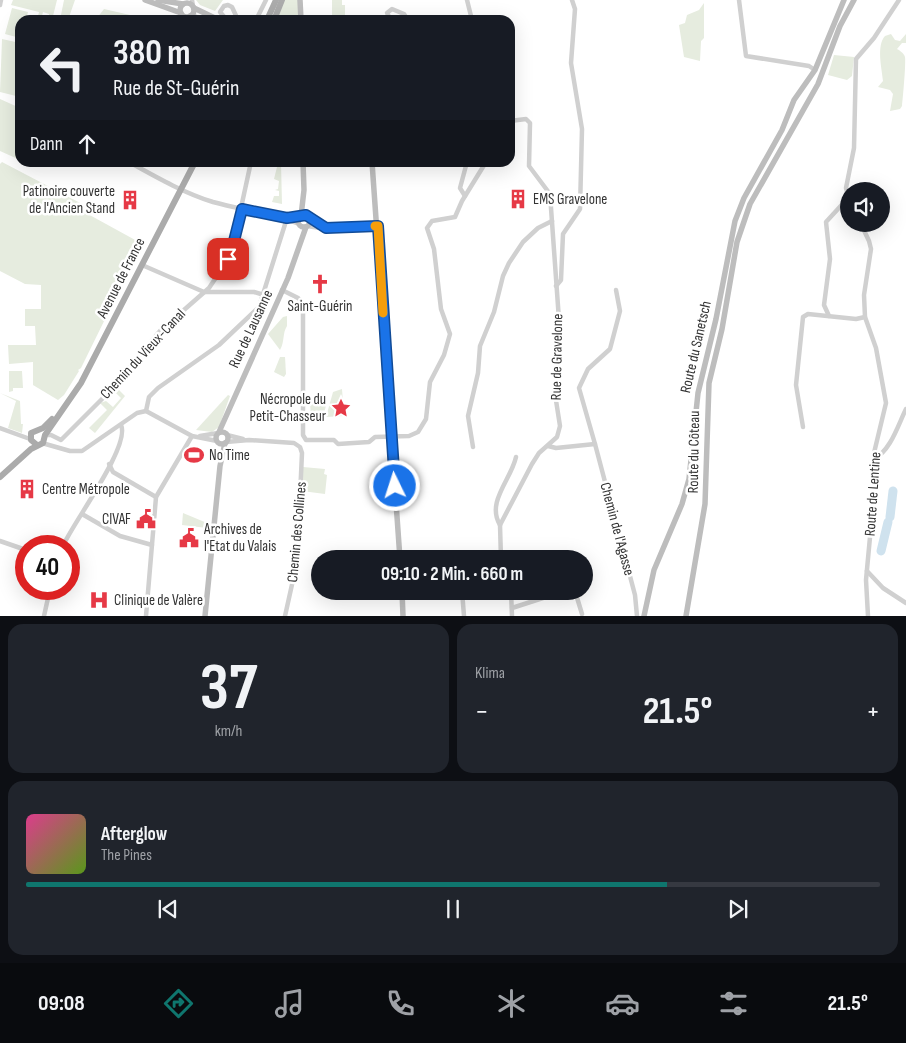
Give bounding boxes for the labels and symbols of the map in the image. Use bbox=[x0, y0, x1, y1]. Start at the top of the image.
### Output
place label: Patinoire couverte de l'Ancien Stand bbox=[23, 182, 115, 218]
building icon: EMS Gravelone bbox=[507, 188, 529, 210]
building icon: Patinoire couverte de l'Ancien Stand bbox=[119, 189, 141, 211]
place label: EMS Gravelone bbox=[533, 190, 607, 209]
street label: Avenue de France bbox=[92, 235, 149, 322]
pin bbox=[207, 238, 249, 280]
church icon: Saint-Guérin bbox=[309, 273, 331, 295]
street label: Rue de Lausanne bbox=[225, 287, 277, 371]
place label: Saint-Guérin bbox=[288, 297, 352, 316]
street label: Route du Sanetsch bbox=[676, 299, 716, 395]
street label: Chemin du Vieux-Canal bbox=[96, 305, 190, 403]
street label: Rue de Gravelone bbox=[547, 313, 567, 401]
place label: Nécropole du Petit-Chasseur bbox=[250, 390, 327, 426]
place icon: Nécropole du Petit-Chasseur bbox=[330, 397, 352, 419]
street label: Route du Côteau bbox=[684, 410, 704, 494]
sports icon: No Time bbox=[183, 444, 205, 466]
place label: No Time bbox=[209, 446, 250, 465]
street label: Route de Lentine bbox=[861, 451, 885, 537]
position arrow bbox=[368, 459, 420, 511]
building icon: Centre Métropole bbox=[16, 478, 38, 500]
place label: Centre Métropole bbox=[42, 480, 130, 499]
street label: Chemin de l'Agasse bbox=[595, 480, 639, 578]
street label: Chemin des Collines bbox=[283, 481, 311, 583]
public building icon: CIVAF bbox=[135, 508, 157, 530]
place label: CIVAF bbox=[102, 510, 131, 529]
place label: Archives de l'Etat du Valais bbox=[203, 520, 276, 556]
public building icon: Archives de l'Etat du Valais bbox=[178, 527, 200, 549]
speed limit sign: 40 bbox=[15, 535, 80, 600]
hospital icon: Clinique de Valère bbox=[88, 589, 110, 611]
place label: Clinique de Valère bbox=[114, 591, 203, 610]

